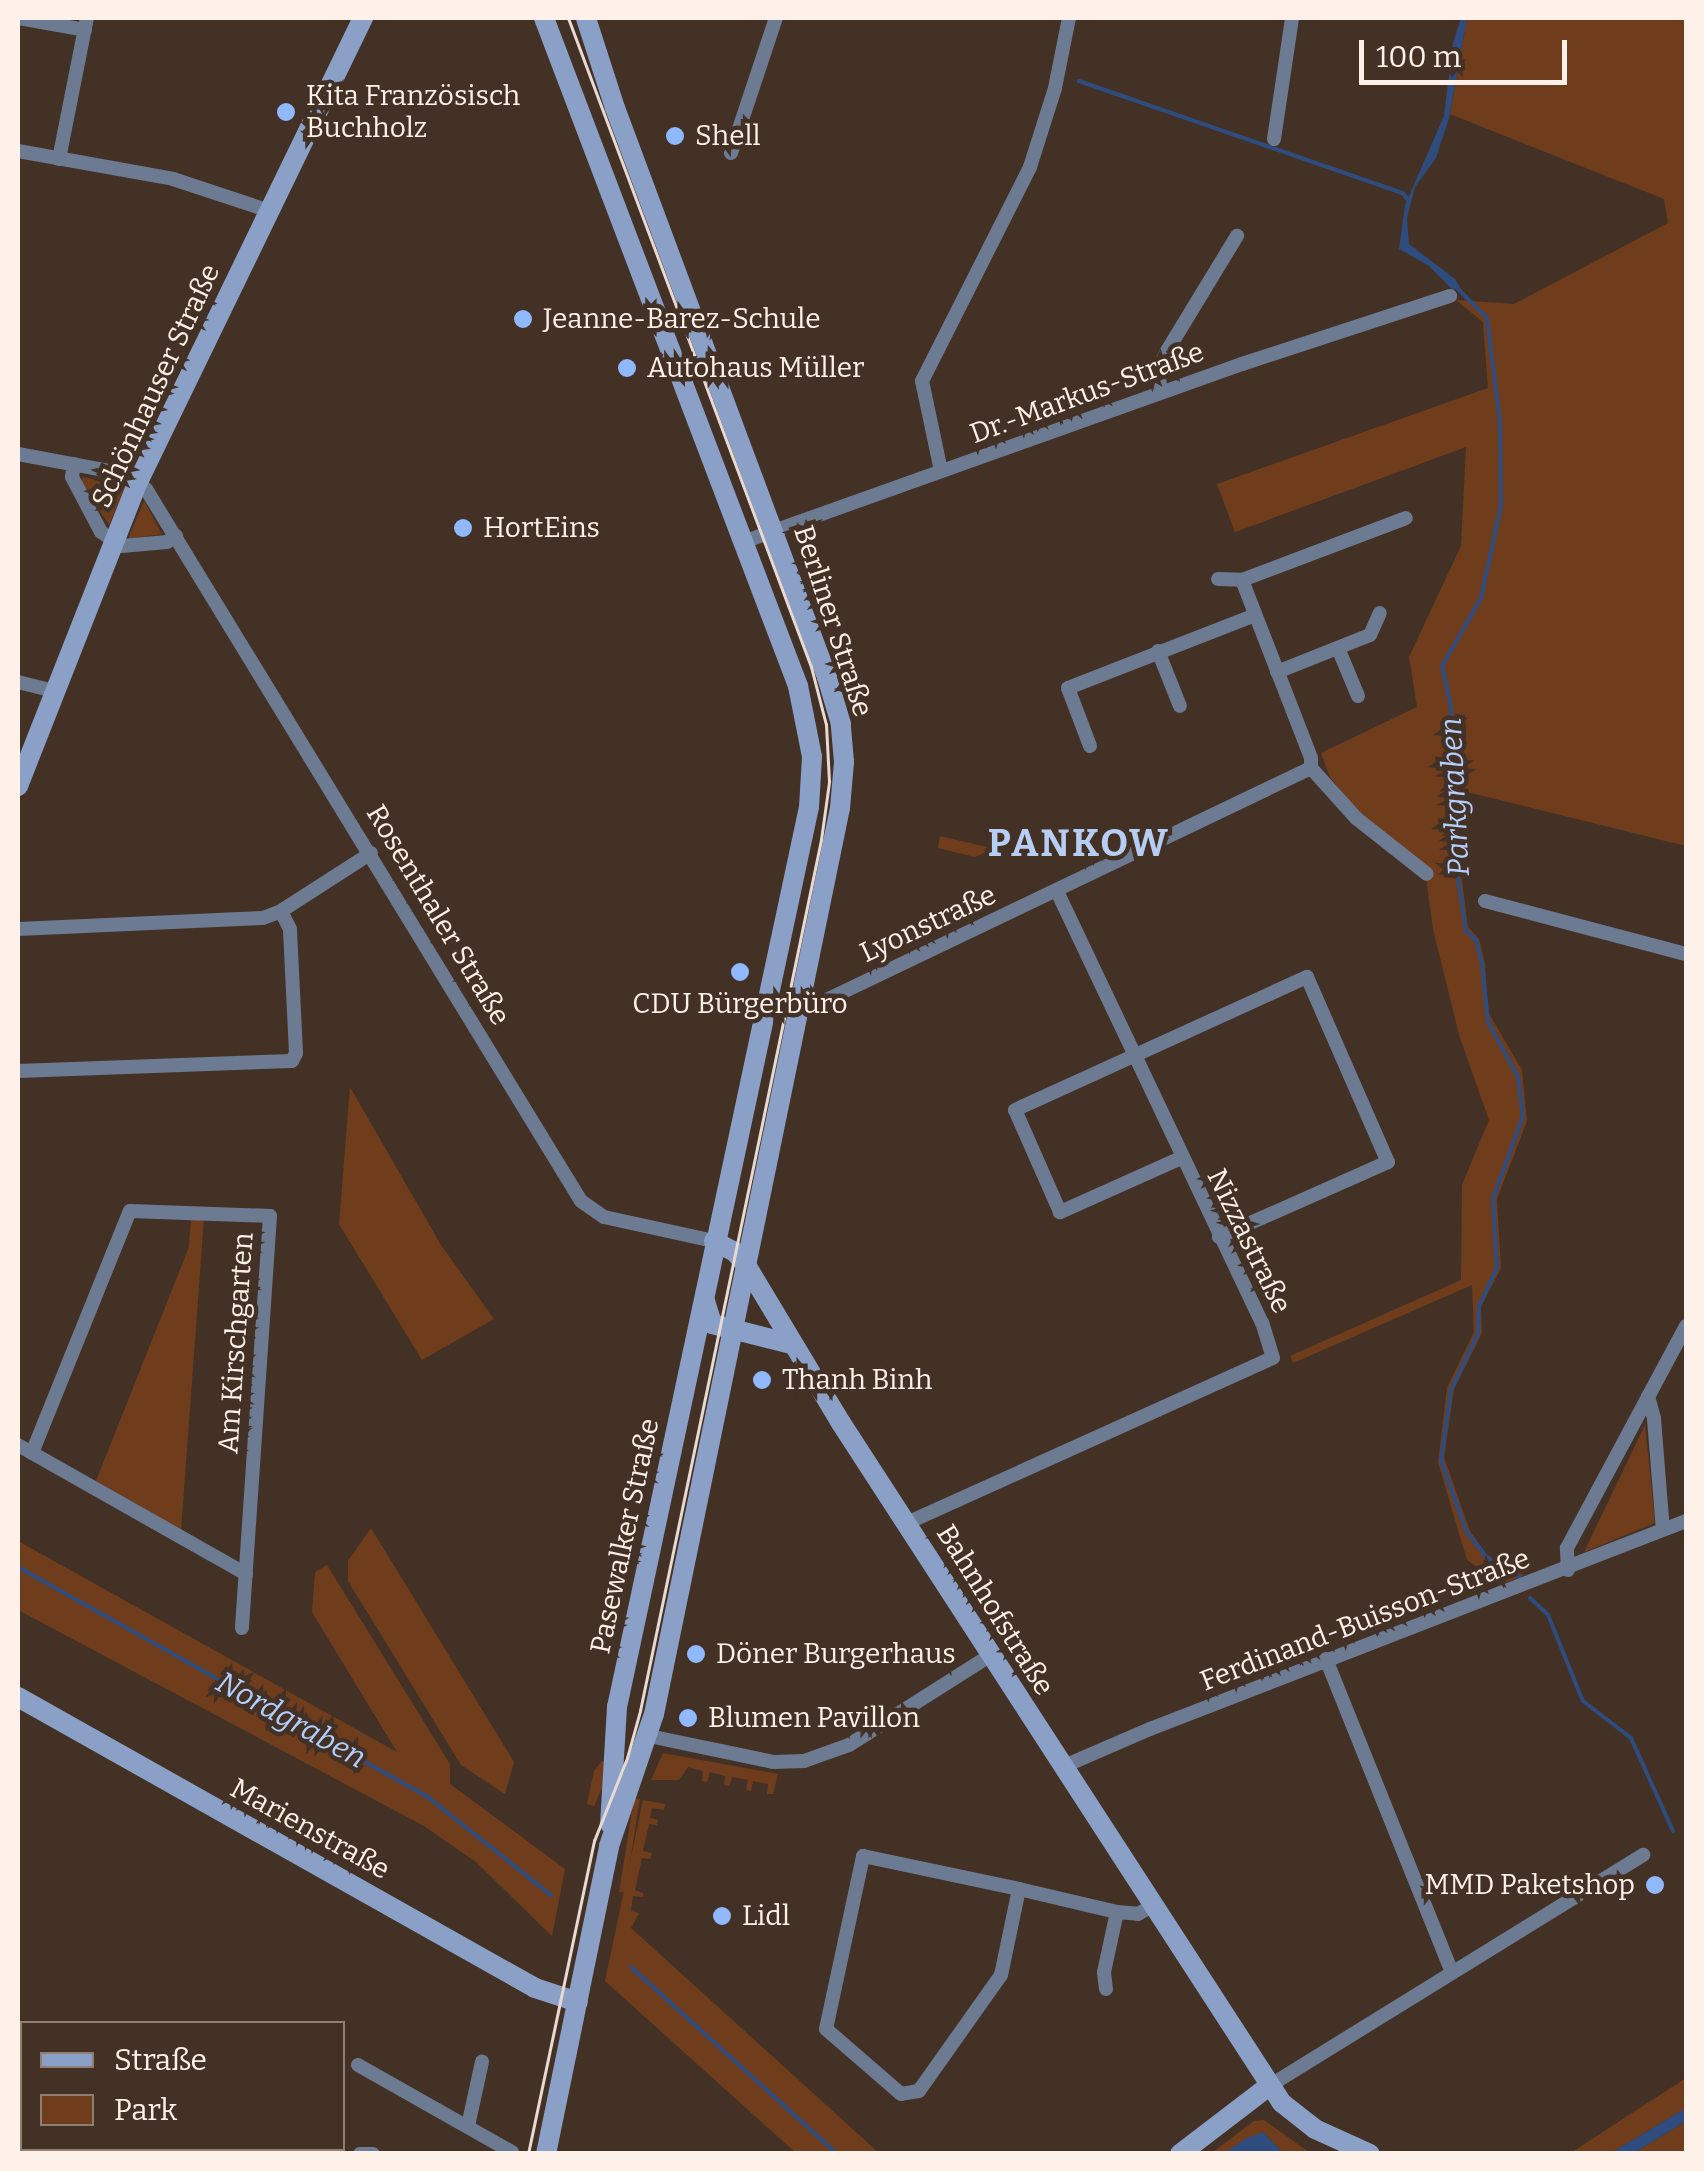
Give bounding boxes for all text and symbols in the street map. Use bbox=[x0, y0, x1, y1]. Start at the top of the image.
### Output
scale bar bbox=[1364, 20, 1572, 82]
text: 100 m bbox=[1376, 39, 1461, 75]
place label: Kita Französisch Buchholz bbox=[306, 79, 520, 145]
marker: Kita Französisch Buchholz bbox=[275, 101, 297, 123]
place label: Shell bbox=[695, 119, 761, 153]
marker: Shell bbox=[664, 125, 686, 147]
street label: Schönhauser Straße bbox=[85, 259, 227, 513]
place label: Jeanne-Barez-Schule bbox=[543, 302, 821, 336]
marker: Jeanne-Barez-Schule bbox=[512, 308, 534, 330]
street label: Dr.-Markus-Straße bbox=[966, 335, 1208, 451]
place label: Autohaus Müller bbox=[647, 351, 864, 385]
marker: Autohaus Müller bbox=[616, 357, 638, 379]
place label: HortEins bbox=[483, 511, 600, 545]
marker: HortEins bbox=[452, 517, 474, 539]
street label: Berliner Straße bbox=[786, 521, 880, 721]
water label: Parkgraben bbox=[1433, 717, 1477, 877]
street label: Rosenthaler Straße bbox=[359, 799, 517, 1031]
district label: PANKOW bbox=[988, 821, 1170, 867]
street label: Lyonstraße bbox=[855, 878, 1001, 970]
marker: CDU Bürgerbüro bbox=[729, 961, 751, 983]
place label: CDU Bürgerbüro bbox=[632, 987, 848, 1021]
street label: Nizzastraße bbox=[1200, 1163, 1298, 1319]
street label: Am Kirschgarten bbox=[212, 1231, 260, 1455]
place label: Thanh Binh bbox=[782, 1363, 933, 1397]
marker: Thanh Binh bbox=[751, 1369, 773, 1391]
street label: Pasewalker Straße bbox=[584, 1415, 666, 1657]
street label: Bahnhofstraße bbox=[929, 1519, 1061, 1701]
street label: Ferdinand-Buisson-Straße bbox=[1196, 1542, 1534, 1698]
place label: Döner Burgerhaus bbox=[716, 1637, 956, 1671]
marker: Döner Burgerhaus bbox=[685, 1643, 707, 1665]
water label: Nordgraben bbox=[210, 1664, 372, 1776]
place label: Blumen Pavillon bbox=[708, 1701, 920, 1735]
marker: Blumen Pavillon bbox=[677, 1707, 699, 1729]
street label: Marienstraße bbox=[225, 1771, 395, 1887]
place label: MMD Paketshop bbox=[1424, 1868, 1635, 1902]
marker: MMD Paketshop bbox=[1644, 1874, 1666, 1896]
place label: Lidl bbox=[742, 1899, 790, 1933]
marker: Lidl bbox=[711, 1905, 733, 1927]
legend bbox=[20, 2021, 345, 2151]
text: Straße bbox=[114, 2042, 207, 2078]
text: Park bbox=[114, 2092, 177, 2128]

